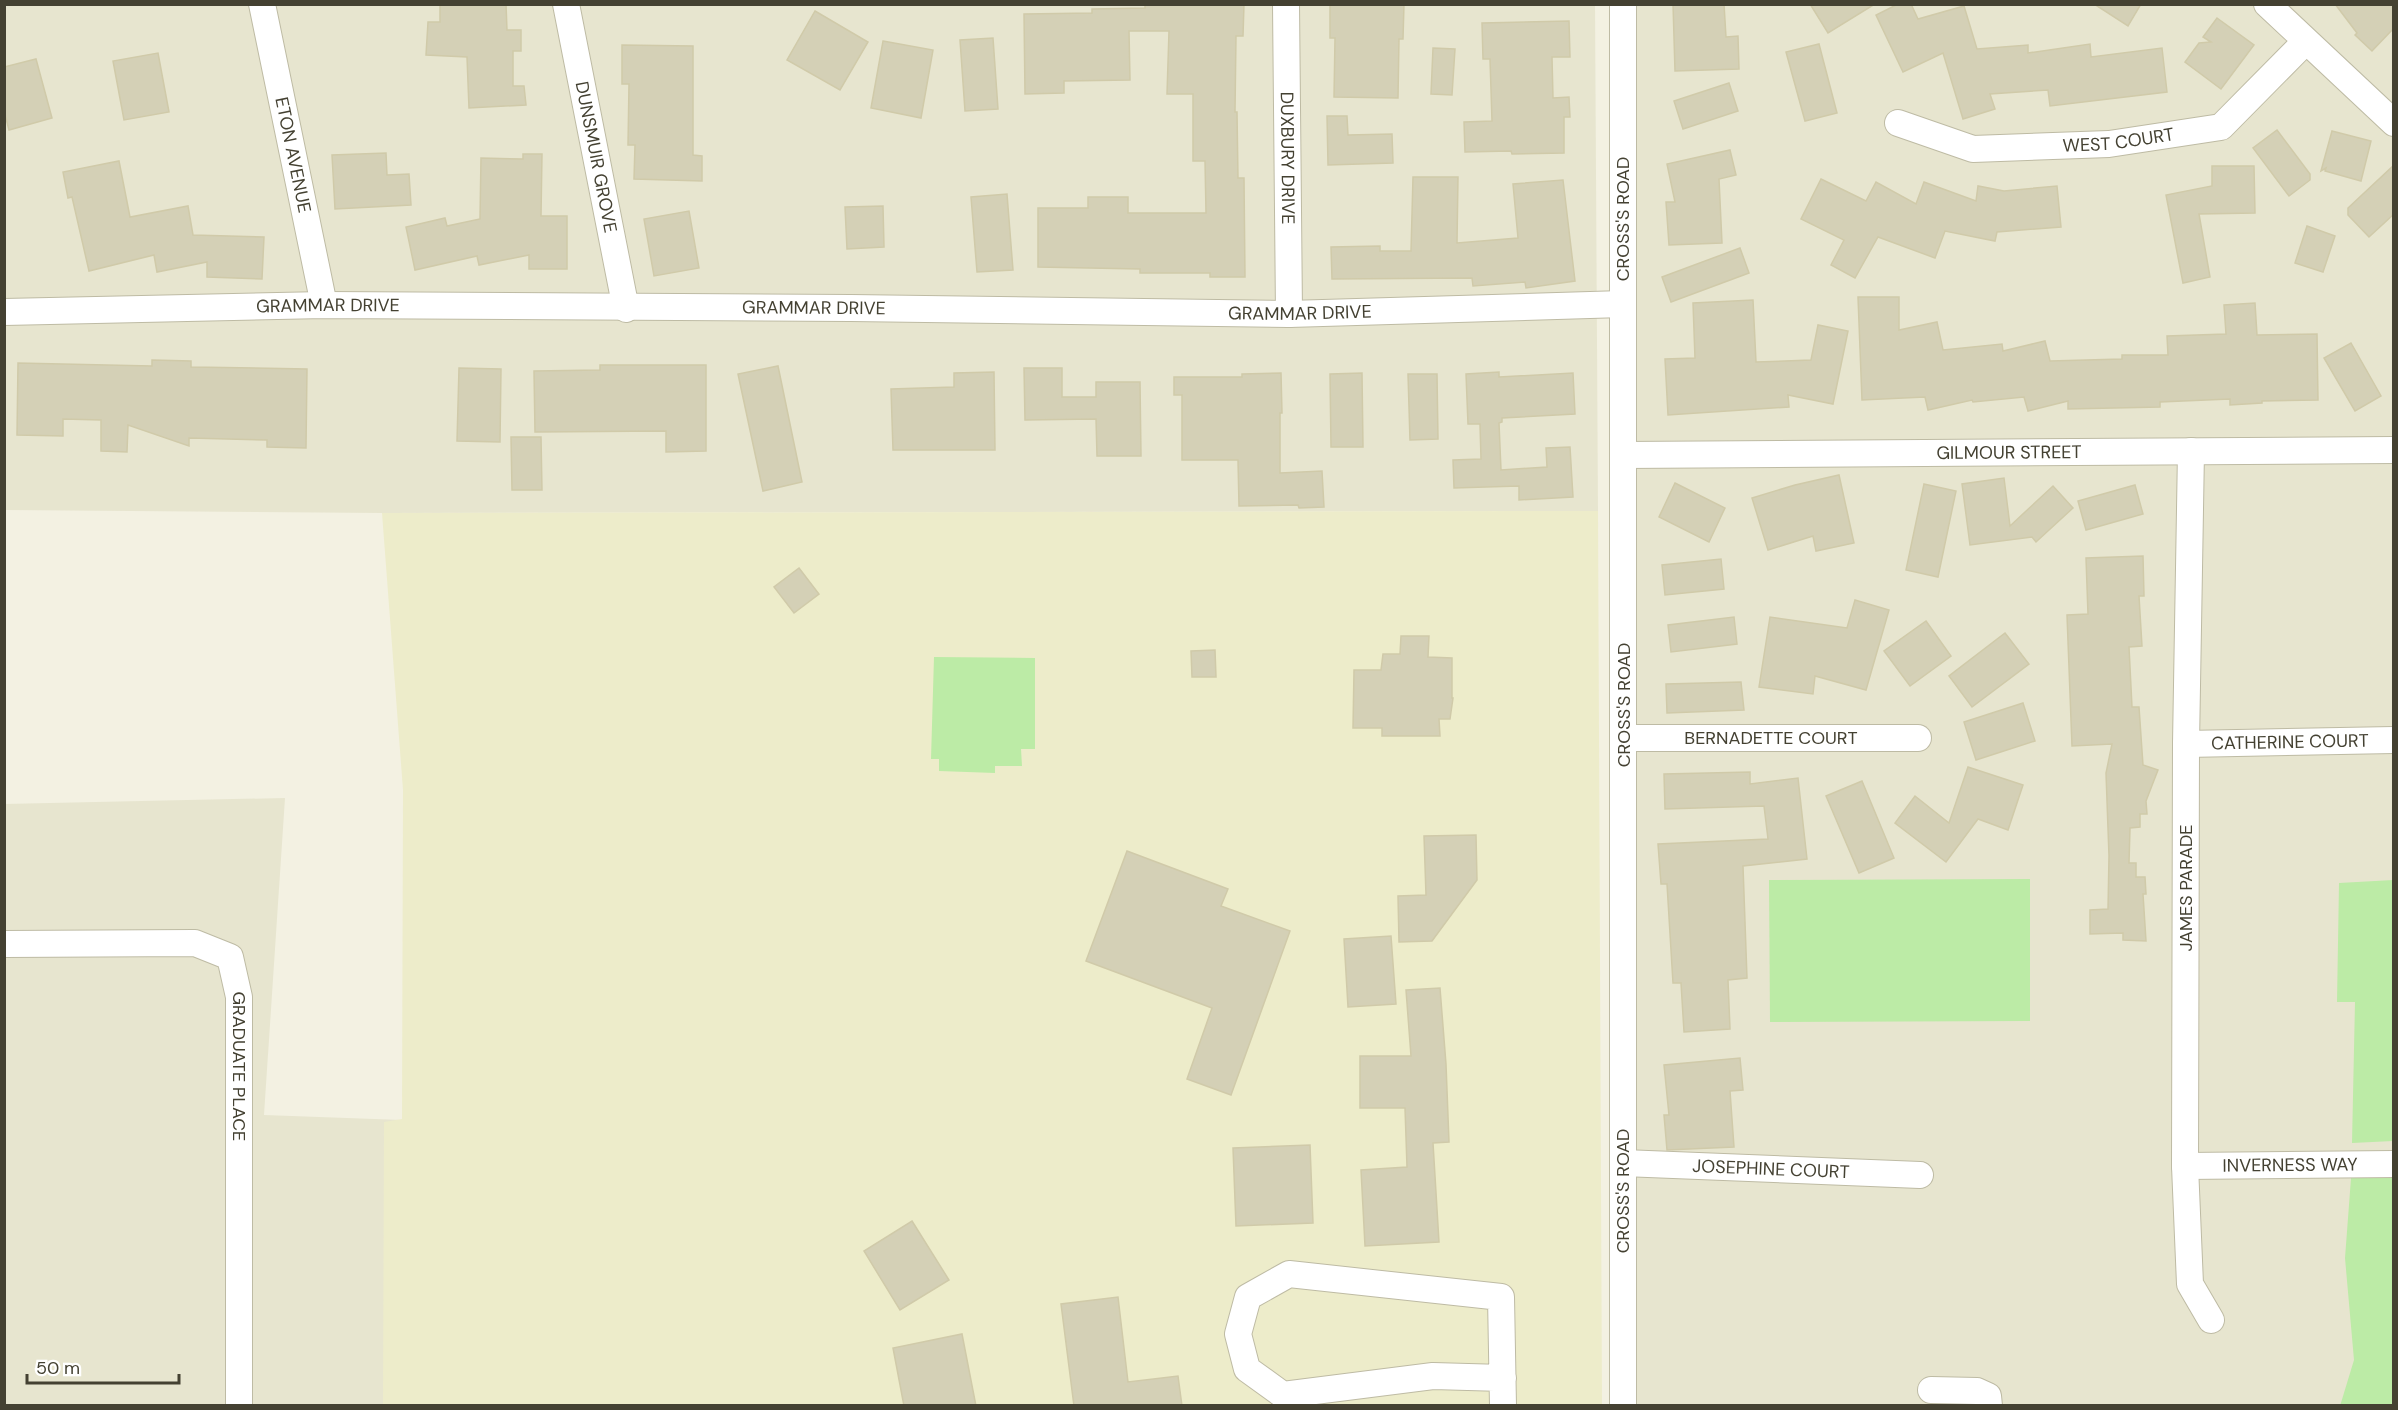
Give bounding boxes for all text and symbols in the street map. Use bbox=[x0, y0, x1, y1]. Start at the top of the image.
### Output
street label: DUNSMUIR GROVE bbox=[569, 79, 623, 235]
street label: DUXBURY DRIVE bbox=[1275, 92, 1300, 224]
street label: ETON AVENUE bbox=[269, 95, 317, 215]
street label: WEST COURT bbox=[2062, 122, 2176, 158]
street label: CROSS'S ROAD bbox=[1611, 157, 1635, 281]
street label: GRAMMAR DRIVE bbox=[256, 293, 400, 318]
street label: GRAMMAR DRIVE bbox=[742, 295, 886, 320]
street label: GRAMMAR DRIVE bbox=[1228, 300, 1372, 326]
street label: GILMOUR STREET bbox=[1936, 440, 2082, 465]
street label: CROSS'S ROAD bbox=[1612, 643, 1636, 767]
street label: BERNADETTE COURT bbox=[1684, 726, 1858, 750]
street label: CATHERINE COURT bbox=[2211, 728, 2369, 756]
street label: JAMES PARADE bbox=[2174, 825, 2198, 951]
street label: GRADUATE PLACE bbox=[227, 991, 251, 1141]
street label: CROSS'S ROAD bbox=[1611, 1129, 1635, 1253]
street label: INVERNESS WAY bbox=[2222, 1152, 2358, 1178]
street label: JOSEPHINE COURT bbox=[1692, 1154, 1850, 1184]
scale bar bbox=[27, 1347, 178, 1385]
text: 50 m bbox=[36, 1356, 80, 1380]

